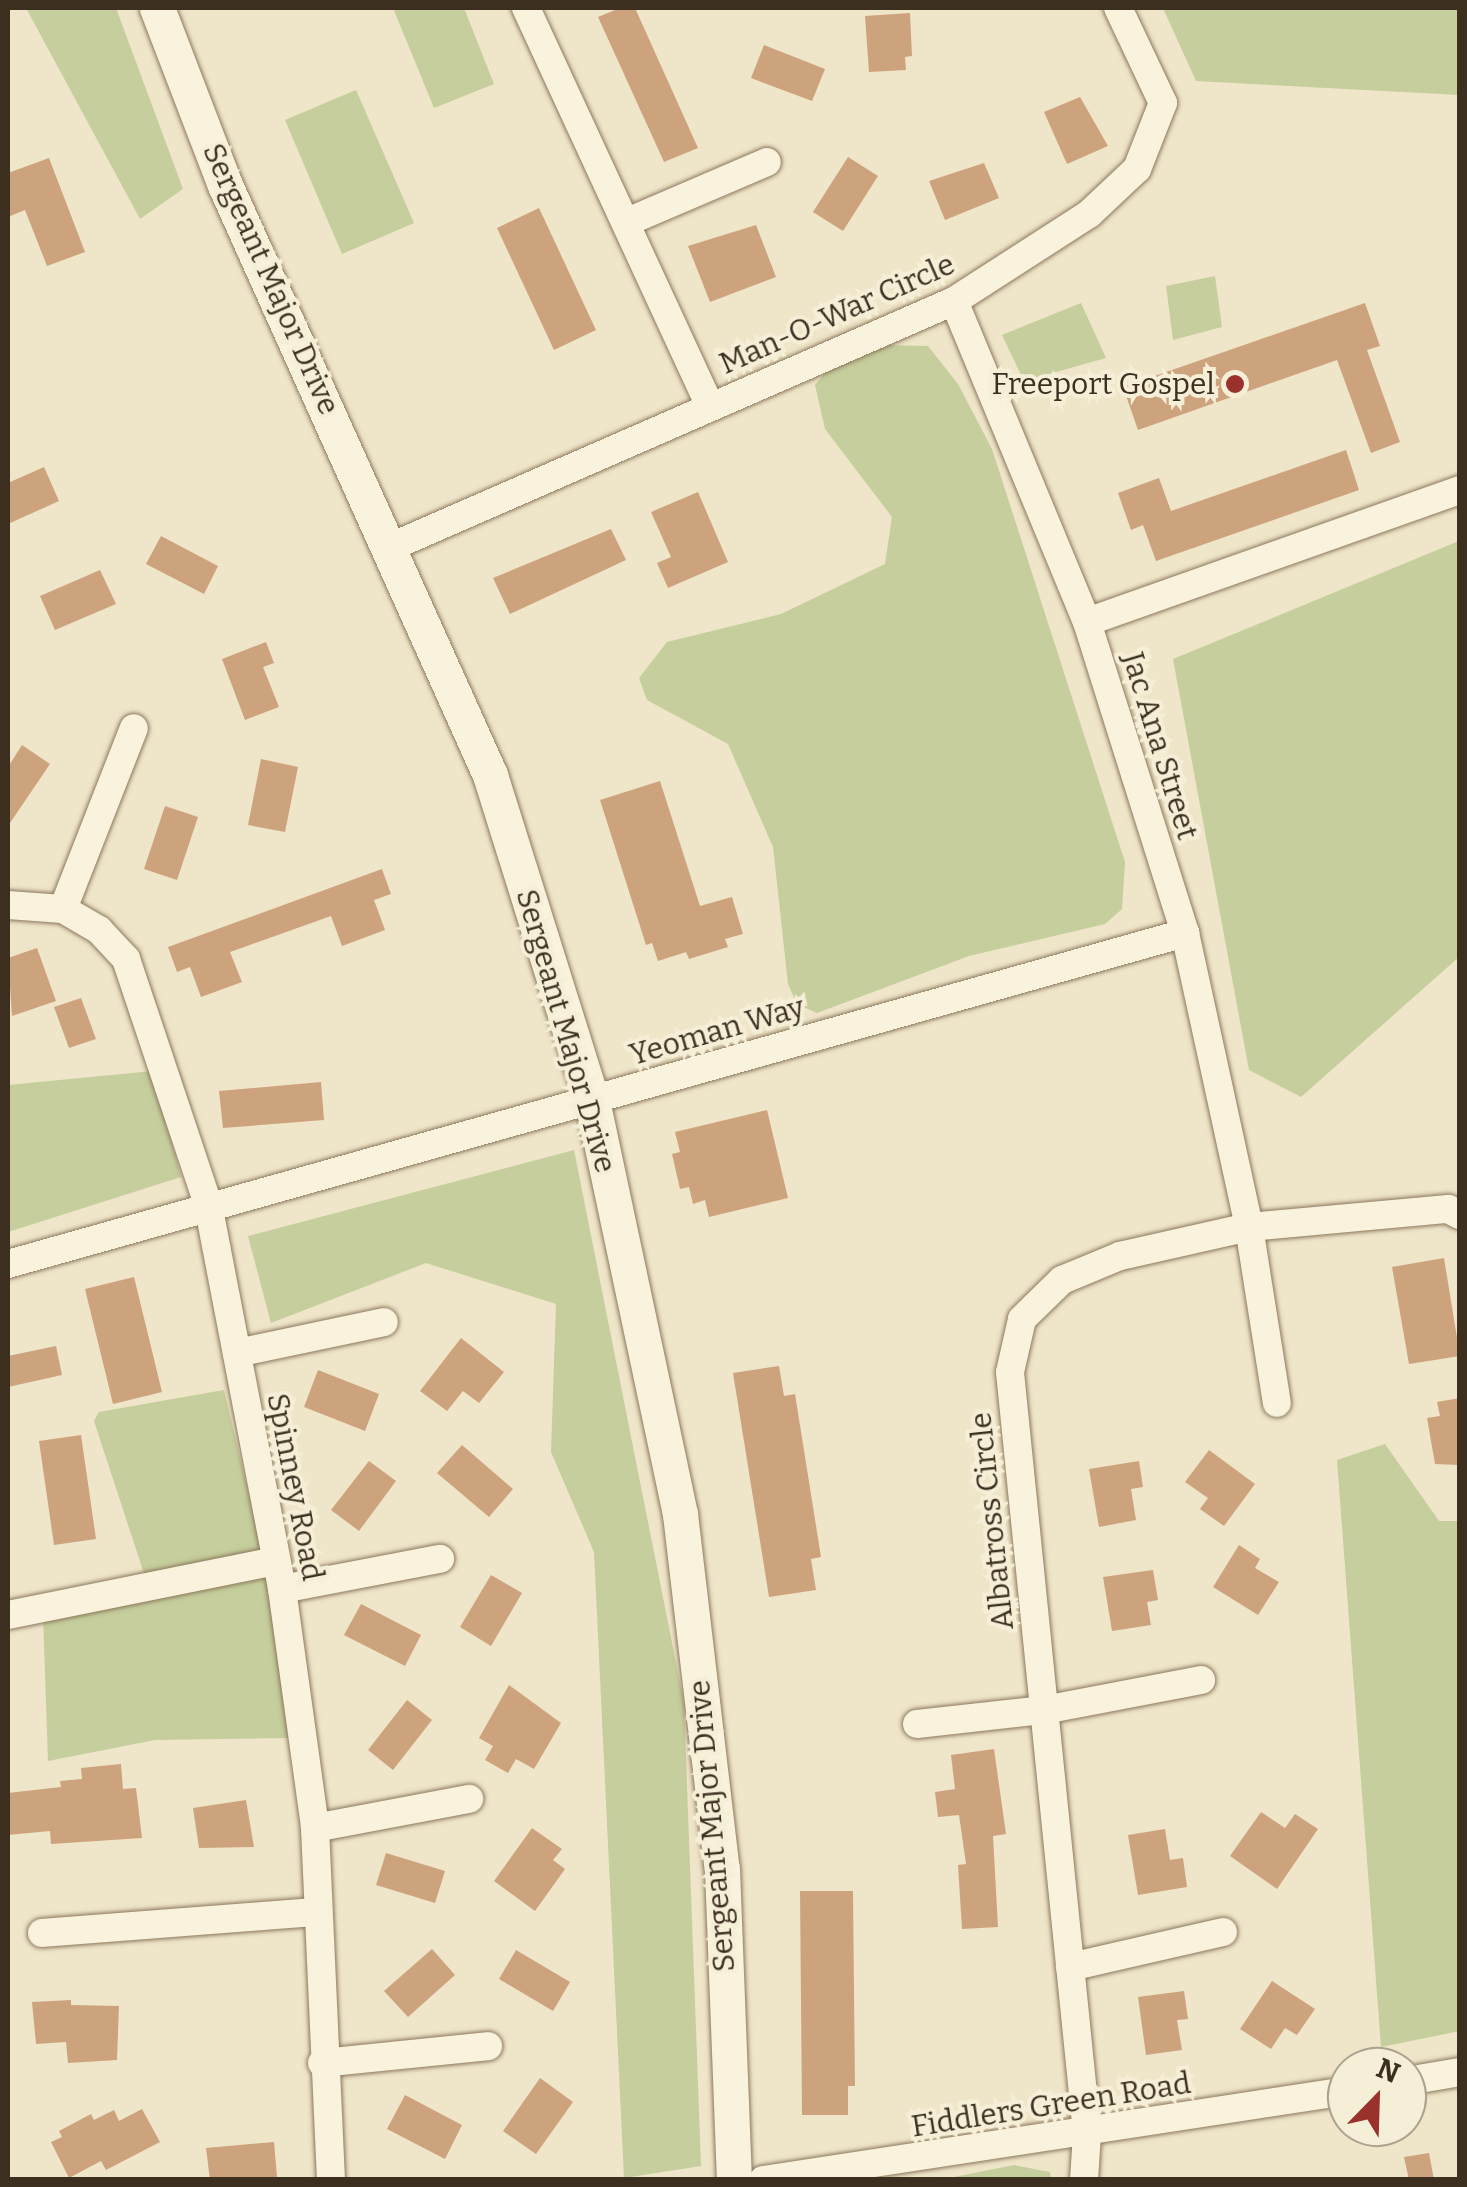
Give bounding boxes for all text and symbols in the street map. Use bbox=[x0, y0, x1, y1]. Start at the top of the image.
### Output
street label: Sergeant Major Drive bbox=[195, 138, 347, 420]
street label: Man-O-War Circle bbox=[714, 246, 960, 382]
place label: Freeport Gospel bbox=[991, 366, 1215, 402]
marker: Freeport Gospel bbox=[1224, 373, 1246, 395]
street label: Jac Ana Street bbox=[1114, 648, 1206, 844]
street label: Sergeant Major Drive bbox=[508, 885, 624, 1177]
street label: Yeoman Way bbox=[625, 989, 809, 1073]
street label: Spinney Road bbox=[259, 1390, 331, 1584]
street label: Albatross Circle bbox=[963, 1410, 1021, 1632]
street label: Sergeant Major Drive bbox=[681, 1679, 743, 1973]
north arrow bbox=[1327, 2047, 1427, 2147]
text: N bbox=[1372, 2051, 1405, 2090]
street label: Fiddlers Green Road bbox=[909, 2065, 1193, 2145]

